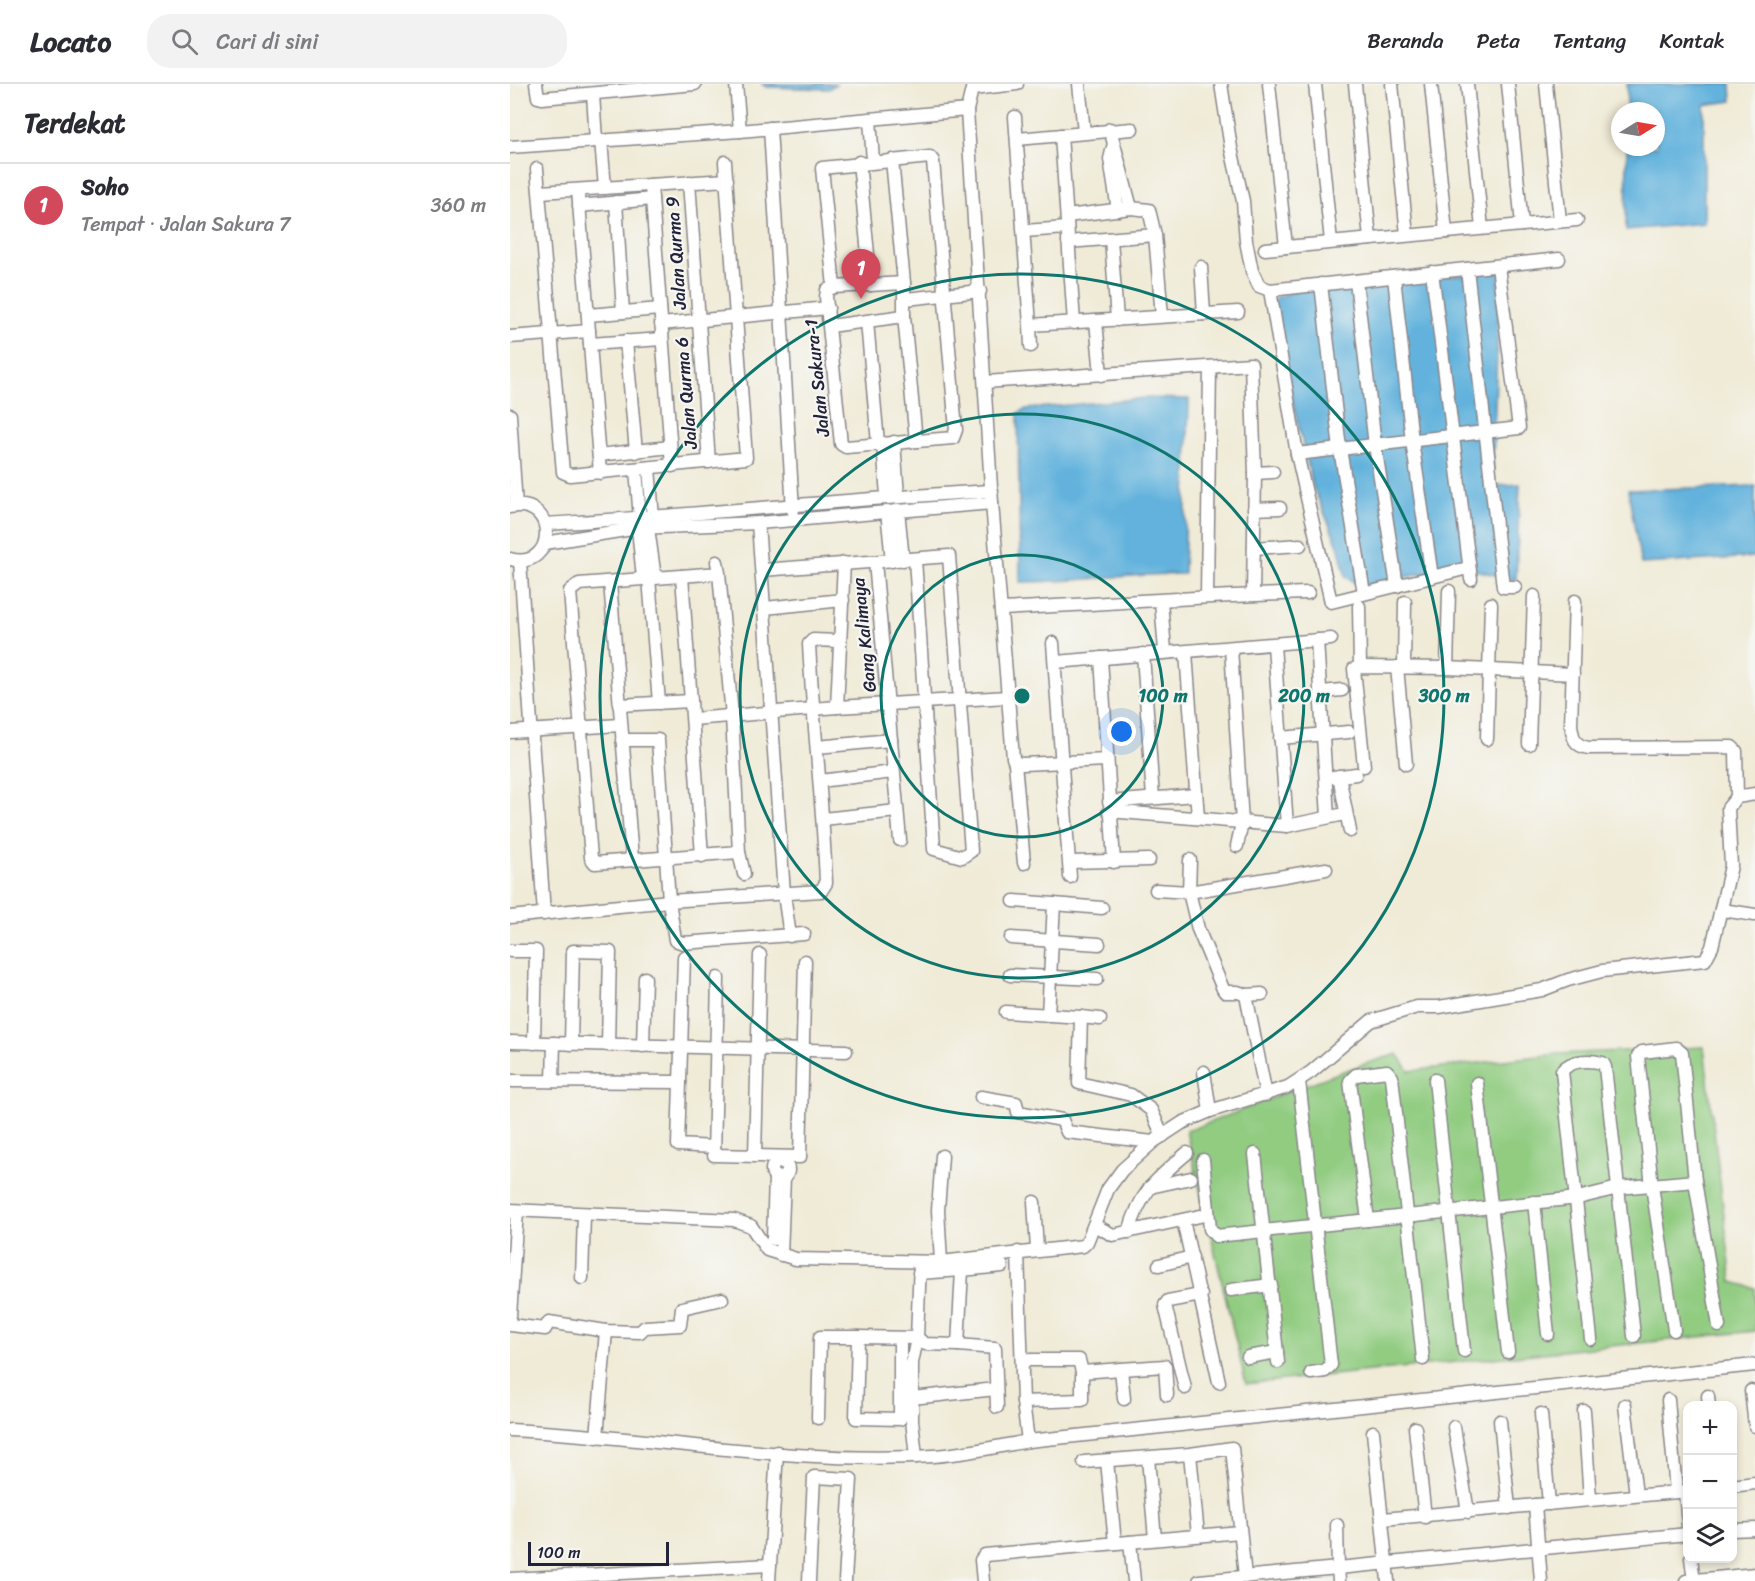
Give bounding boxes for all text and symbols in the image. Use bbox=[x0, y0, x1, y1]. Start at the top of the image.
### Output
search box bbox=[147, 14, 567, 68]
text: Locato bbox=[30, 17, 111, 66]
text: Cari di sini bbox=[216, 22, 318, 61]
text: Beranda bbox=[1367, 22, 1443, 60]
text: Peta bbox=[1476, 22, 1520, 60]
text: Tentang bbox=[1553, 22, 1626, 60]
text: Kontak bbox=[1659, 22, 1725, 60]
icon: search bbox=[168, 25, 201, 58]
text: Terdekat bbox=[24, 100, 125, 146]
north arrow bbox=[1611, 102, 1665, 156]
text: Soho bbox=[81, 168, 129, 207]
text: 1 bbox=[39, 188, 48, 223]
text: 360 m bbox=[430, 188, 486, 223]
street label: Jalan Qurma 9 bbox=[656, 195, 696, 312]
text: Tempat · Jalan Sakura 7 bbox=[81, 207, 290, 242]
pin: 1 bbox=[842, 250, 880, 299]
street label: Jalan Sakura-1 bbox=[795, 317, 839, 439]
street label: Jalan Qurma 6 bbox=[665, 336, 707, 451]
street label: Gang Kalimaya bbox=[842, 575, 886, 694]
text: 100 m bbox=[1139, 680, 1188, 712]
text: 200 m bbox=[1277, 680, 1330, 712]
text: 300 m bbox=[1417, 680, 1470, 712]
centre of rings bbox=[1012, 686, 1032, 706]
your location bbox=[1107, 717, 1136, 746]
map controls bbox=[1683, 1401, 1737, 1563]
button: + bbox=[1683, 1401, 1737, 1455]
button: − bbox=[1683, 1455, 1737, 1509]
button: layers bbox=[1683, 1509, 1737, 1563]
text: 100 m bbox=[537, 1538, 581, 1567]
scale bar bbox=[528, 1539, 669, 1566]

